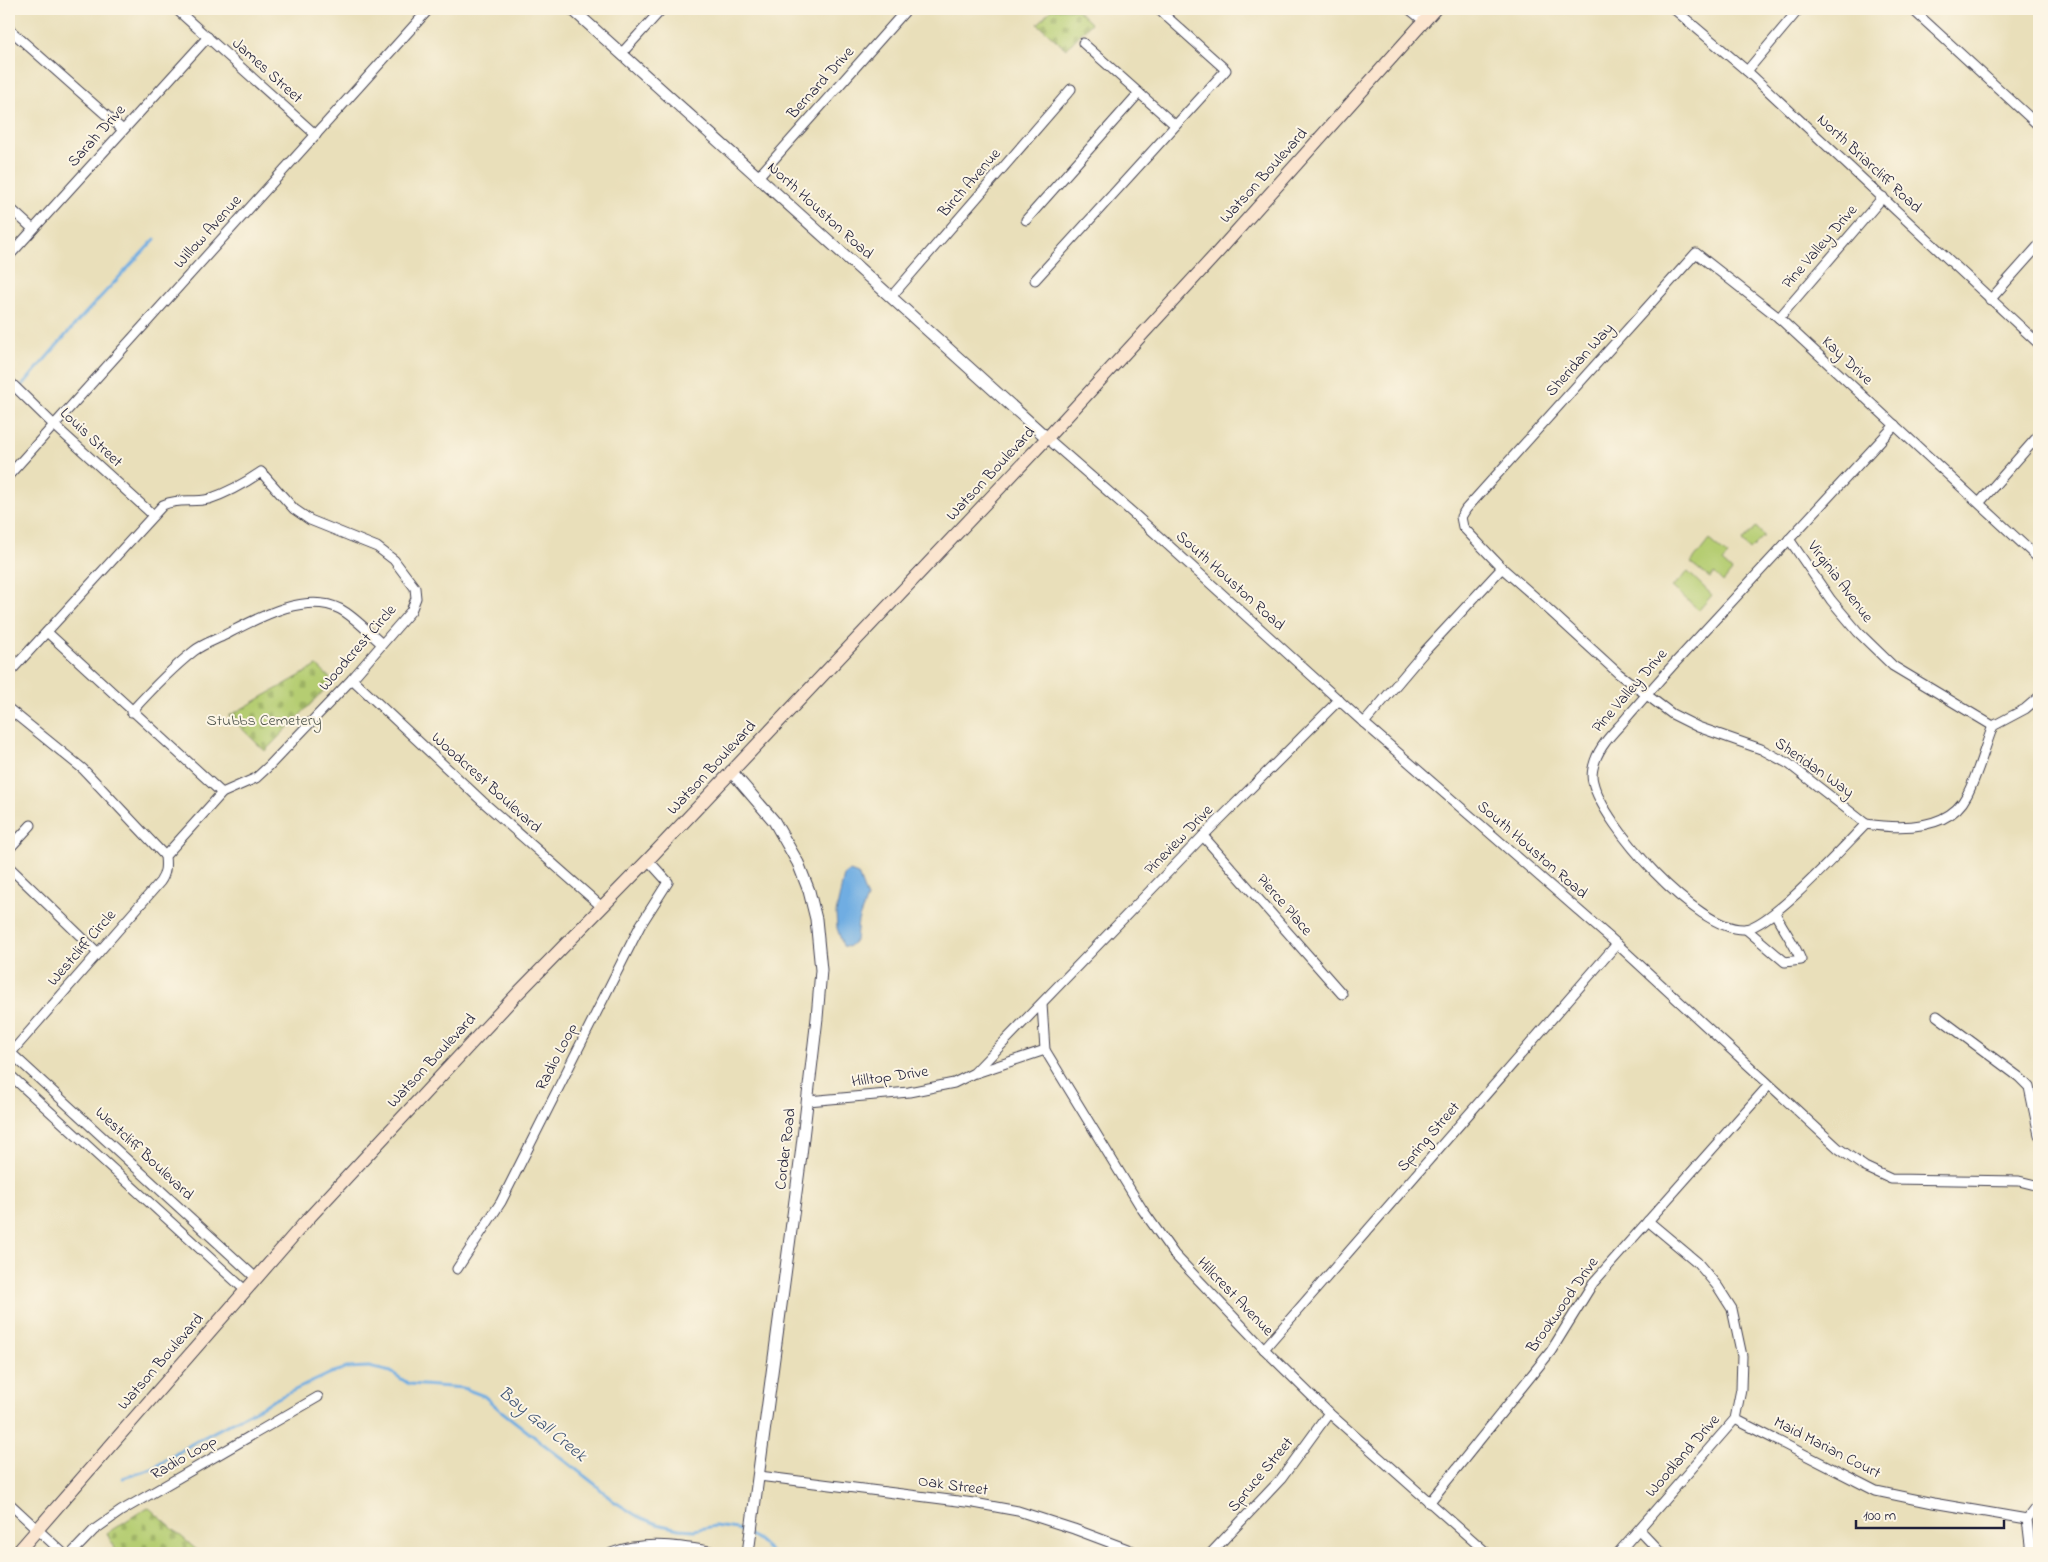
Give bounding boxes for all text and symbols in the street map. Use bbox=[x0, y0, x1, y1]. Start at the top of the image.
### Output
street label: James Street bbox=[226, 32, 308, 110]
street label: Bernard Drive bbox=[781, 41, 861, 126]
street label: Sarah Drive bbox=[62, 99, 132, 173]
street label: North Briarcliff Road bbox=[1811, 109, 1927, 219]
street label: Watson Boulevard bbox=[1214, 123, 1314, 229]
street label: Birch Avenue bbox=[932, 142, 1008, 224]
street label: North Houston Road bbox=[761, 156, 879, 266]
street label: Willow Avenue bbox=[168, 189, 248, 274]
street label: Pine Valley Drive bbox=[1776, 199, 1864, 295]
street label: Sheridan Way bbox=[1540, 318, 1620, 402]
street label: Kay Drive bbox=[1816, 331, 1879, 392]
street label: Louis Street bbox=[54, 402, 128, 474]
street label: Watson Boulevard bbox=[941, 421, 1041, 527]
street label: South Houston Road bbox=[1170, 525, 1290, 637]
street label: Virginia Avenue bbox=[1800, 535, 1879, 629]
street label: Woodcrest Circle bbox=[313, 599, 403, 697]
street label: Pine Valley Drive bbox=[1586, 643, 1674, 739]
park label: Stubbs Cemetery bbox=[206, 709, 322, 733]
street label: Watson Boulevard bbox=[662, 715, 762, 821]
street label: Woodcrest Boulevard bbox=[425, 727, 547, 839]
street label: Sheridan Way bbox=[1769, 732, 1859, 804]
street label: South Houston Road bbox=[1471, 795, 1593, 905]
street label: Pineview Drive bbox=[1139, 799, 1220, 881]
street label: Pierce Place bbox=[1250, 869, 1318, 942]
street label: Westcliff Circle bbox=[42, 904, 123, 992]
street label: Watson Boulevard bbox=[382, 1008, 482, 1114]
street label: Radio Loop bbox=[530, 1019, 584, 1095]
street label: Hilltop Drive bbox=[850, 1060, 931, 1094]
street label: Spring Street bbox=[1392, 1096, 1467, 1177]
street label: Westcliff Boulevard bbox=[89, 1102, 199, 1206]
street label: Corder Road bbox=[769, 1107, 803, 1191]
street label: Brookwood Drive bbox=[1520, 1251, 1606, 1359]
street label: Hillcrest Avenue bbox=[1191, 1252, 1280, 1343]
street label: Watson Boulevard bbox=[112, 1308, 210, 1416]
water label: Bay Gall Creek bbox=[492, 1381, 593, 1470]
street label: Woodland Drive bbox=[1640, 1408, 1727, 1503]
street label: Maid Marian Court bbox=[1769, 1411, 1885, 1486]
street label: Radio Loop bbox=[146, 1429, 222, 1487]
street label: Spruce Street bbox=[1222, 1432, 1300, 1518]
street label: Oak Street bbox=[916, 1469, 990, 1503]
scale bar bbox=[1856, 1497, 2003, 1529]
text: 100 m bbox=[1863, 1505, 1896, 1527]

